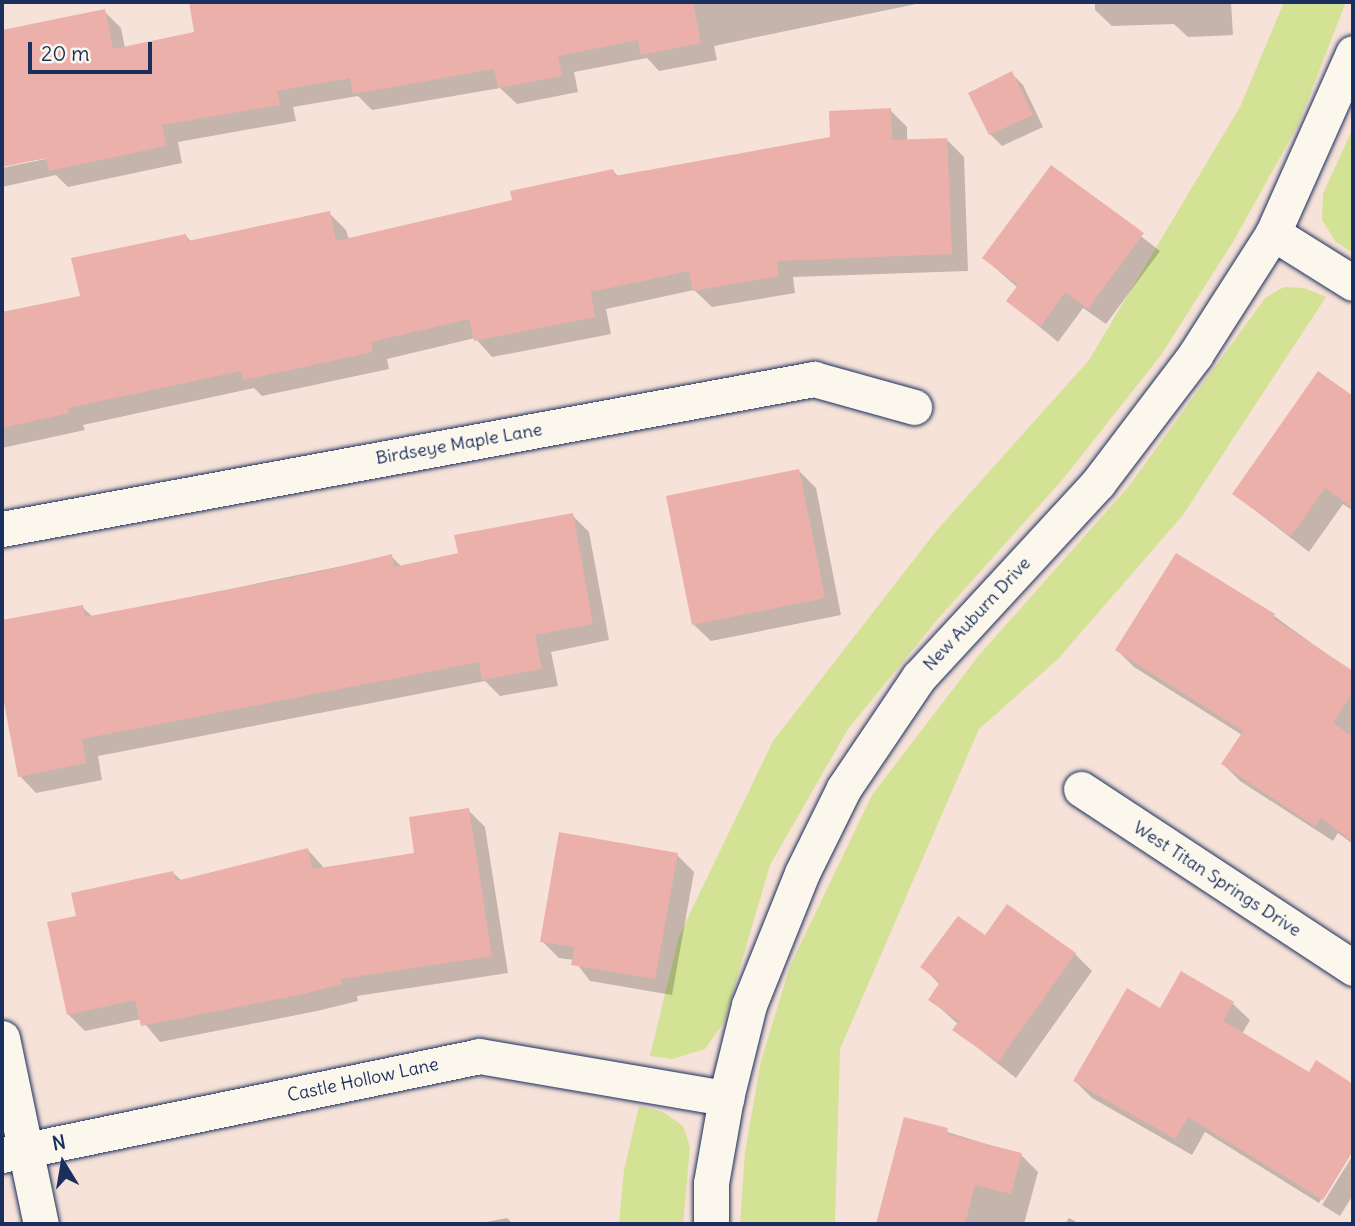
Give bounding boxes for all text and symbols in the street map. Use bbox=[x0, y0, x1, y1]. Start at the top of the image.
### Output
scale bar bbox=[32, 28, 156, 72]
text: 20 m bbox=[41, 40, 90, 67]
street label: Birdseye Maple Lane bbox=[374, 419, 544, 469]
street label: New Auburn Drive bbox=[919, 553, 1035, 675]
street label: West Titan Springs Drive bbox=[1129, 817, 1305, 941]
street label: Castle Hollow Lane bbox=[285, 1053, 441, 1107]
north arrow bbox=[28, 1128, 98, 1198]
text: N bbox=[50, 1129, 68, 1155]

